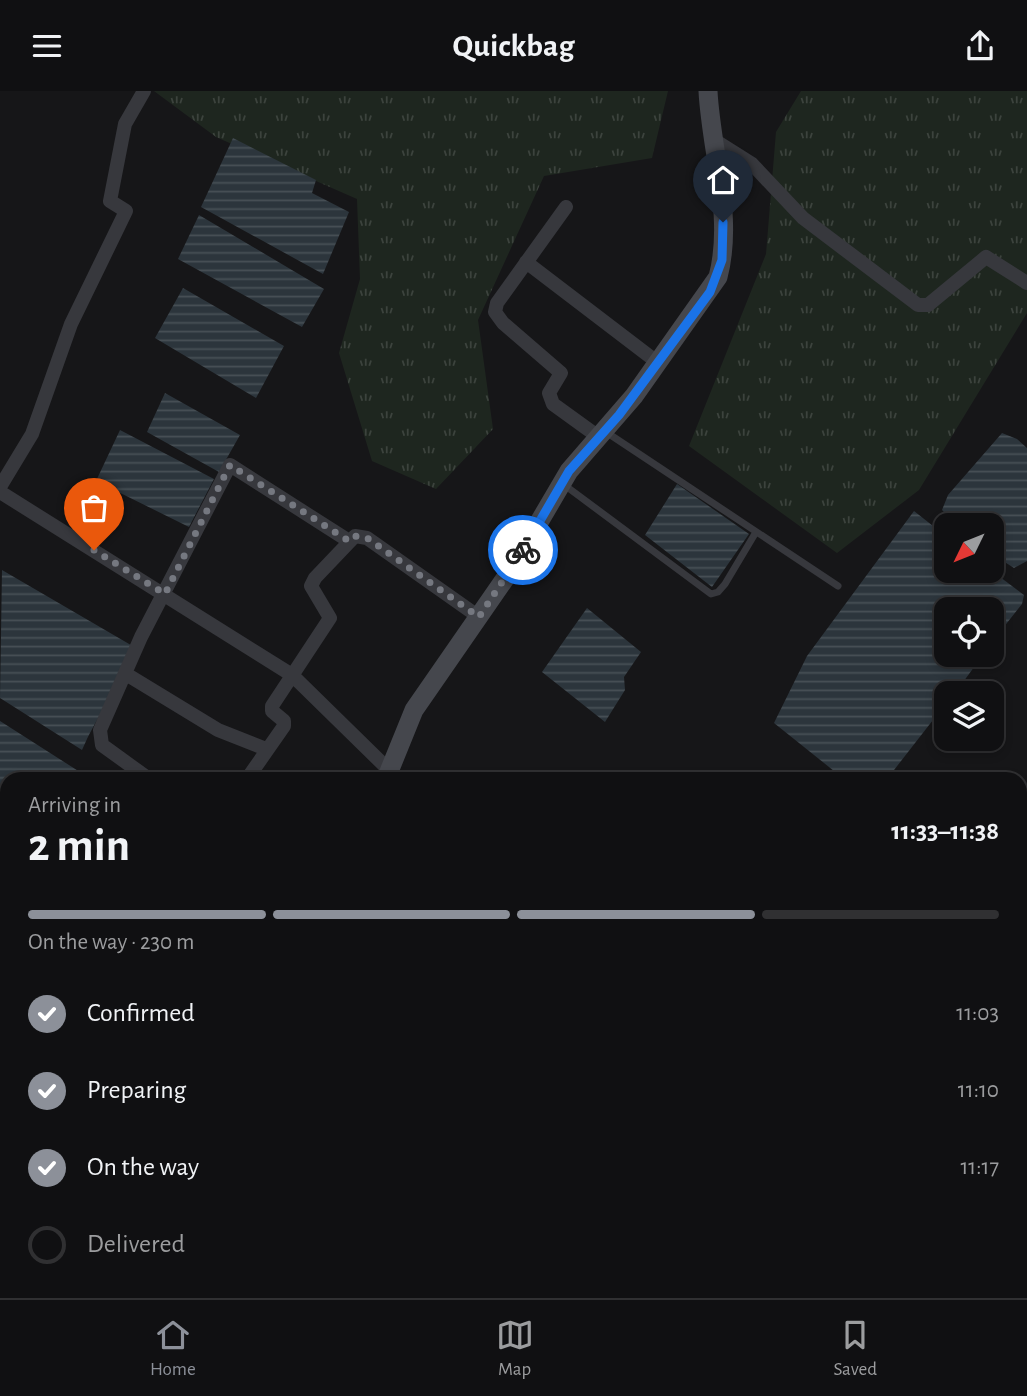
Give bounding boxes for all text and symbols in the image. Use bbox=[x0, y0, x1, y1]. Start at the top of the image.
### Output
icon: menu bbox=[28, 27, 66, 65]
icon: share bbox=[961, 27, 999, 65]
text: Quickbag bbox=[453, 30, 574, 62]
pin bbox=[693, 150, 753, 222]
icon: home bbox=[704, 161, 742, 199]
pin bbox=[64, 478, 124, 550]
icon: bag bbox=[75, 489, 113, 527]
north arrow bbox=[934, 513, 1004, 583]
map controls bbox=[934, 513, 1004, 751]
courier bbox=[488, 515, 558, 585]
icon: bike bbox=[504, 531, 542, 569]
button: locate bbox=[934, 597, 1004, 667]
button: layers bbox=[934, 681, 1004, 751]
text: Arriving in bbox=[28, 794, 121, 817]
text: 11:33–11:38 bbox=[891, 818, 999, 844]
text: 2 min bbox=[28, 823, 130, 869]
text: On the way · 230 m bbox=[28, 931, 194, 954]
icon: check bbox=[28, 995, 66, 1033]
text: Confirmed bbox=[87, 1000, 195, 1026]
text: 11:03 bbox=[956, 1002, 999, 1025]
icon: check bbox=[28, 1072, 66, 1110]
text: Preparing bbox=[87, 1077, 186, 1103]
text: 11:10 bbox=[958, 1079, 999, 1102]
icon: check bbox=[28, 1149, 66, 1187]
text: On the way bbox=[87, 1154, 199, 1180]
text: 11:17 bbox=[960, 1156, 999, 1179]
text: Delivered bbox=[87, 1231, 185, 1257]
tab: Home bbox=[150, 1316, 196, 1381]
tab: Map bbox=[496, 1316, 534, 1381]
tab: Saved bbox=[834, 1316, 877, 1381]

